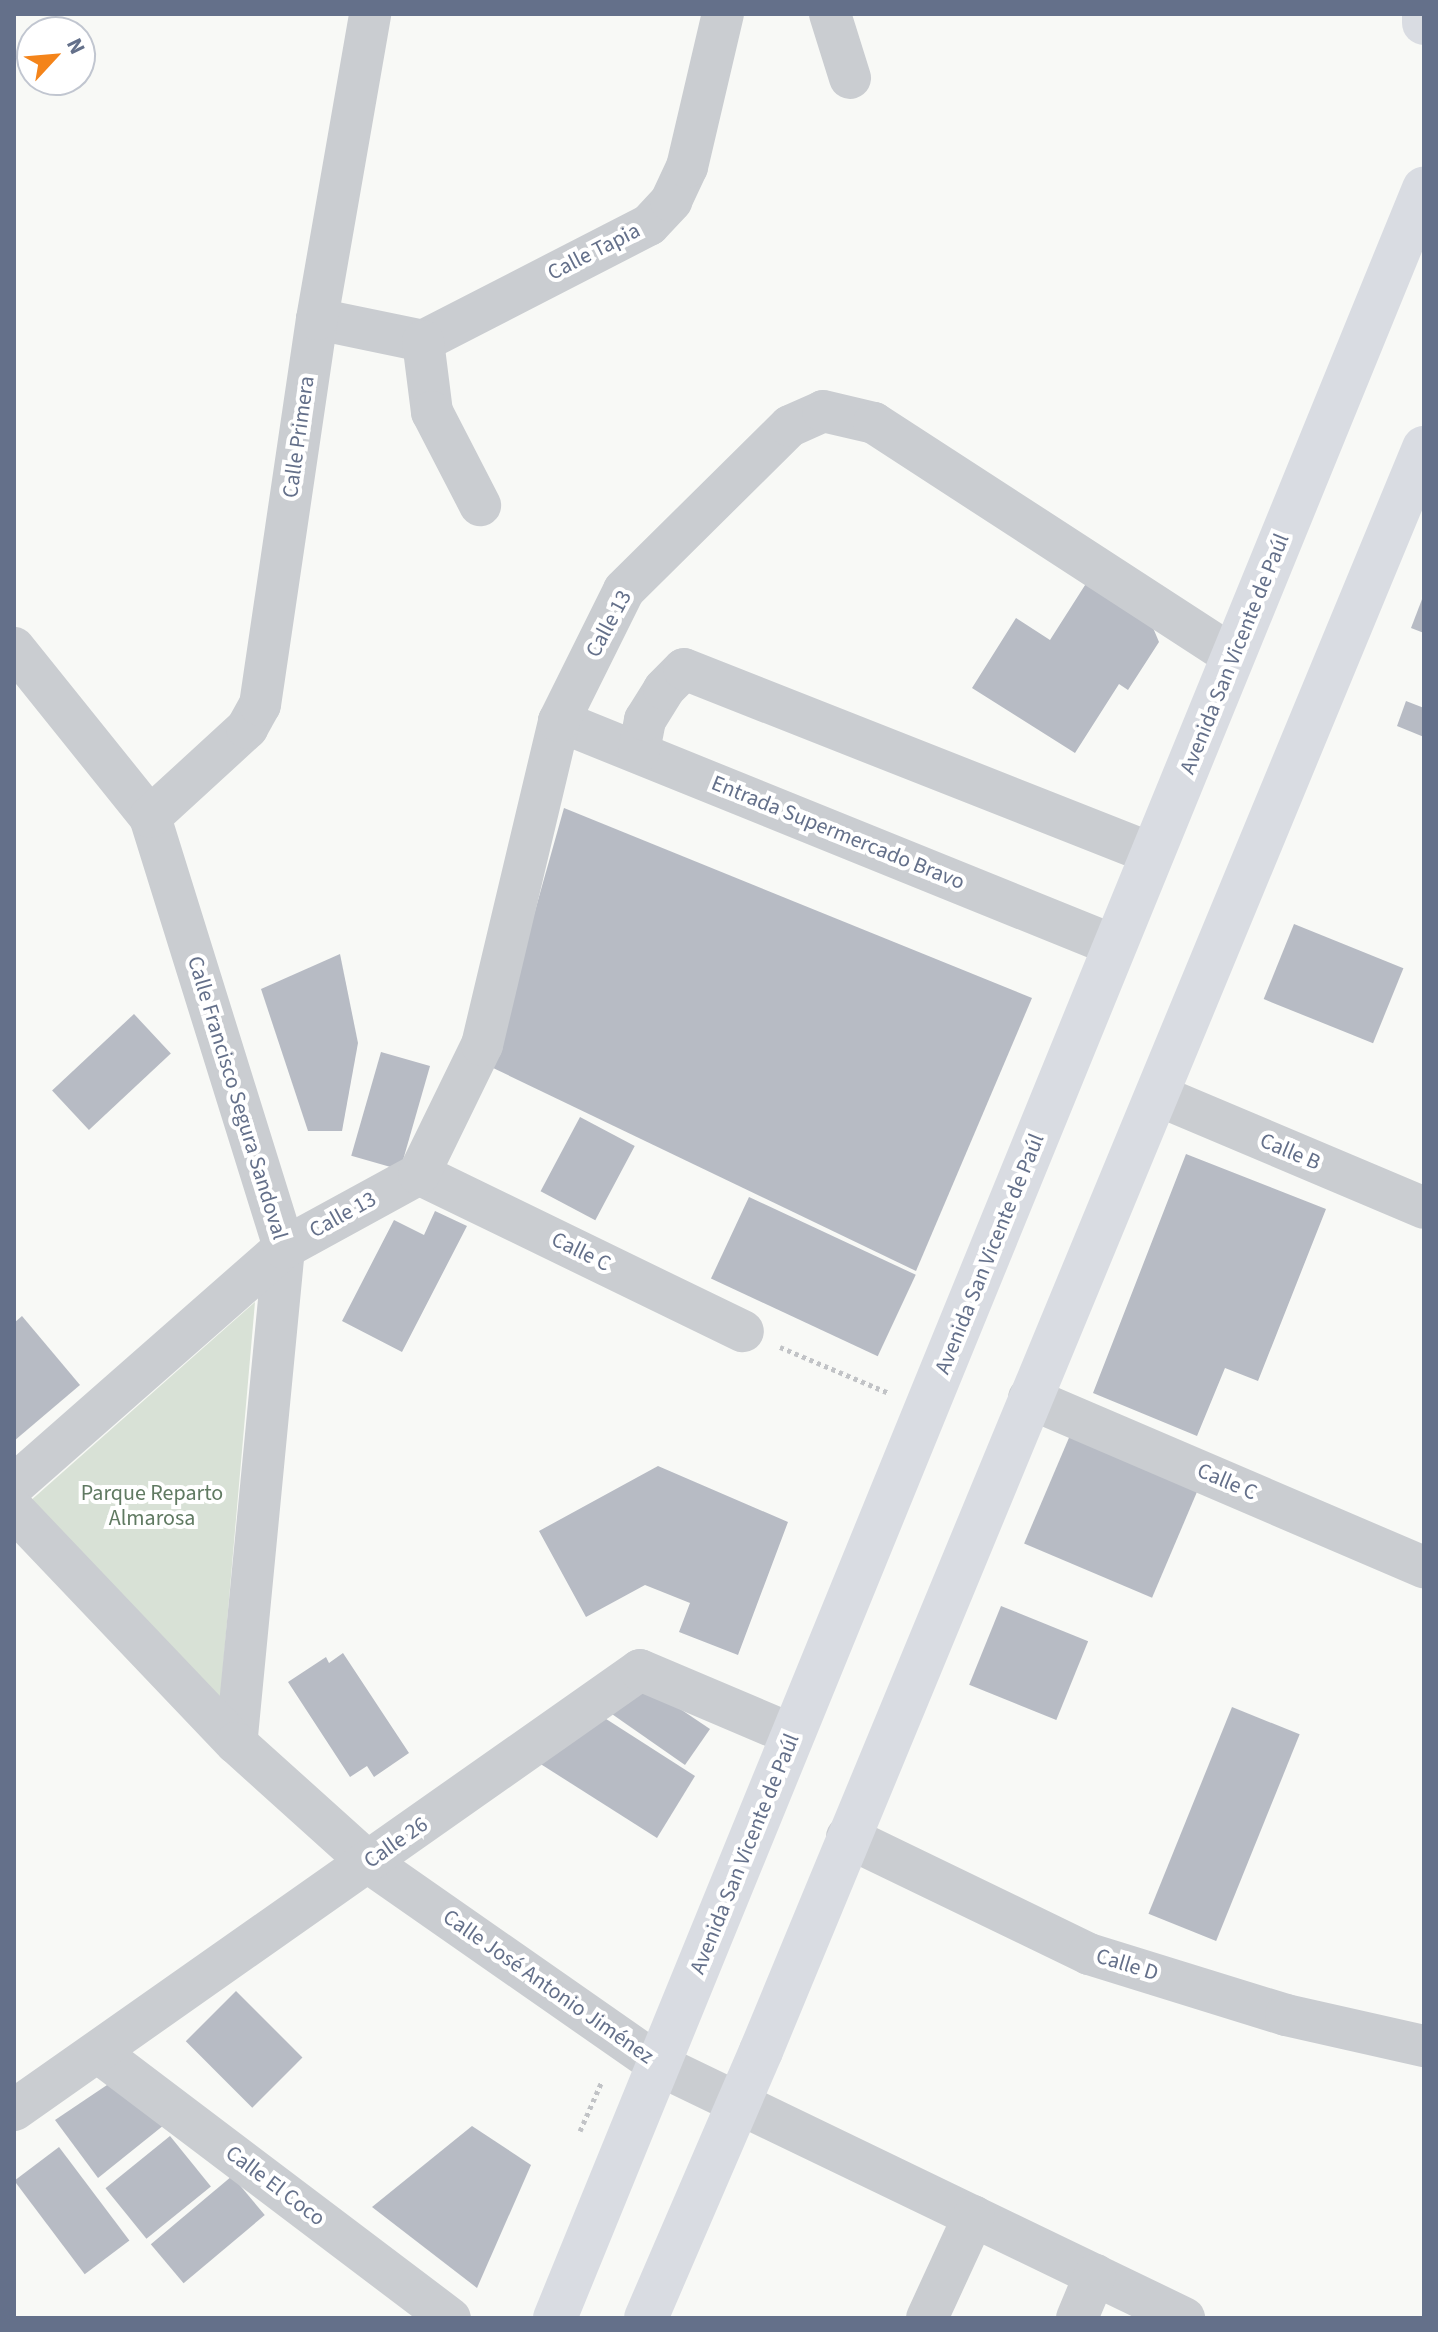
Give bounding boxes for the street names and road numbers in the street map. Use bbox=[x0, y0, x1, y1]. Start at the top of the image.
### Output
street label: Calle Tapia bbox=[543, 217, 645, 287]
street label: Calle Primera bbox=[277, 374, 321, 500]
street label: Avenida San Vicente de Paúl bbox=[1175, 530, 1295, 778]
street label: Calle 13 bbox=[580, 586, 638, 662]
street label: Entrada Supermercado Bravo bbox=[708, 770, 968, 896]
street label: Calle Francisco Segura Sandoval bbox=[181, 953, 293, 1243]
street label: Calle B bbox=[1256, 1128, 1324, 1176]
street label: Avenida San Vicente de Paúl bbox=[930, 1130, 1050, 1378]
street label: Calle 13 bbox=[305, 1186, 381, 1244]
street label: Calle C bbox=[547, 1226, 615, 1278]
street label: Calle C bbox=[1193, 1458, 1261, 1506]
street label: Avenida San Vicente de Paúl bbox=[685, 1730, 805, 1978]
street label: Calle 26 bbox=[359, 1812, 433, 1874]
street label: Calle José Antonio Jiménez bbox=[437, 1904, 659, 2070]
street label: Calle D bbox=[1093, 1943, 1161, 1987]
street label: Calle El Coco bbox=[220, 2140, 330, 2232]

